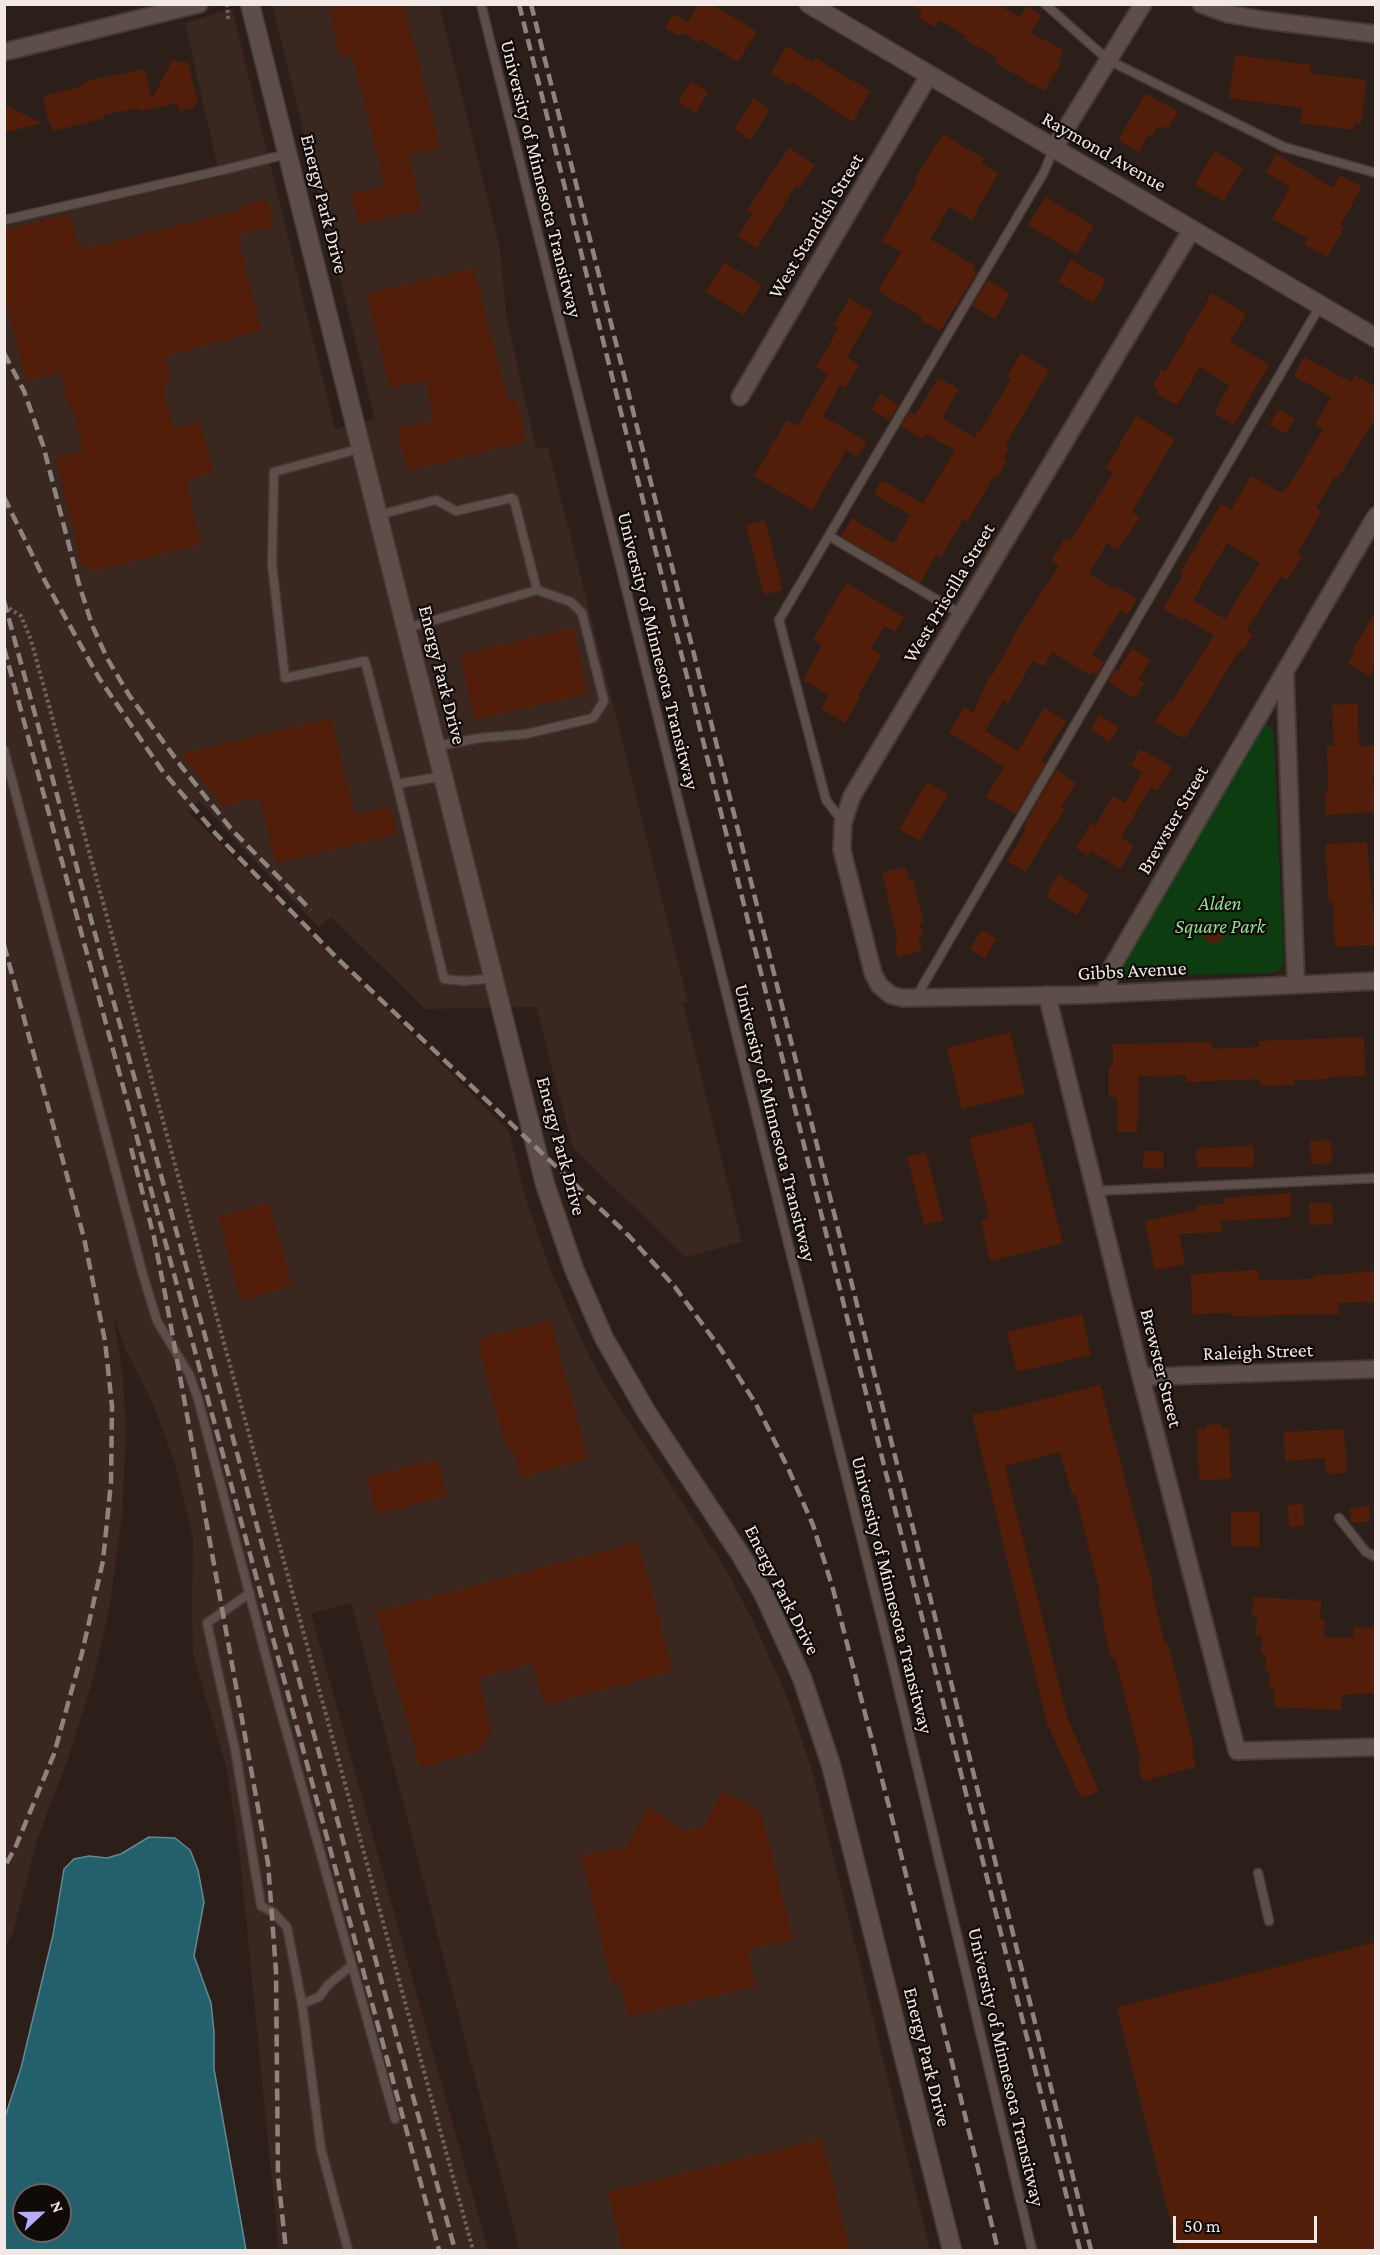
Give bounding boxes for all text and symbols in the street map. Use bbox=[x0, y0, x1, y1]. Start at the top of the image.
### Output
street label: University of Minnesota Transitway bbox=[495, 38, 587, 320]
street label: Raymond Avenue bbox=[1038, 107, 1170, 197]
street label: Energy Park Drive bbox=[295, 132, 353, 276]
street label: West Standish Street bbox=[763, 149, 869, 303]
street label: University of Minnesota Transitway bbox=[612, 510, 704, 792]
street label: West Priscilla Street bbox=[898, 519, 1000, 667]
street label: Energy Park Drive bbox=[413, 603, 471, 747]
street label: Brewster Street bbox=[1132, 761, 1214, 879]
park label: Alden Square Park bbox=[1175, 892, 1265, 939]
street label: Gibbs Avenue bbox=[1077, 956, 1187, 986]
street label: University of Minnesota Transitway bbox=[729, 982, 821, 1264]
street label: Energy Park Drive bbox=[531, 1074, 591, 1218]
street label: Brewster Street bbox=[1135, 1306, 1187, 1430]
street label: Raleigh Street bbox=[1202, 1338, 1314, 1366]
street label: University of Minnesota Transitway bbox=[846, 1454, 938, 1736]
street label: Energy Park Drive bbox=[739, 1521, 825, 1659]
street label: University of Minnesota Transitway bbox=[962, 1925, 1050, 2209]
street label: Energy Park Drive bbox=[898, 1985, 956, 2129]
north arrow bbox=[12, 2183, 72, 2243]
text: N bbox=[47, 2199, 67, 2215]
scale bar bbox=[1176, 2204, 1320, 2242]
text: 50 m bbox=[1184, 2216, 1221, 2236]

